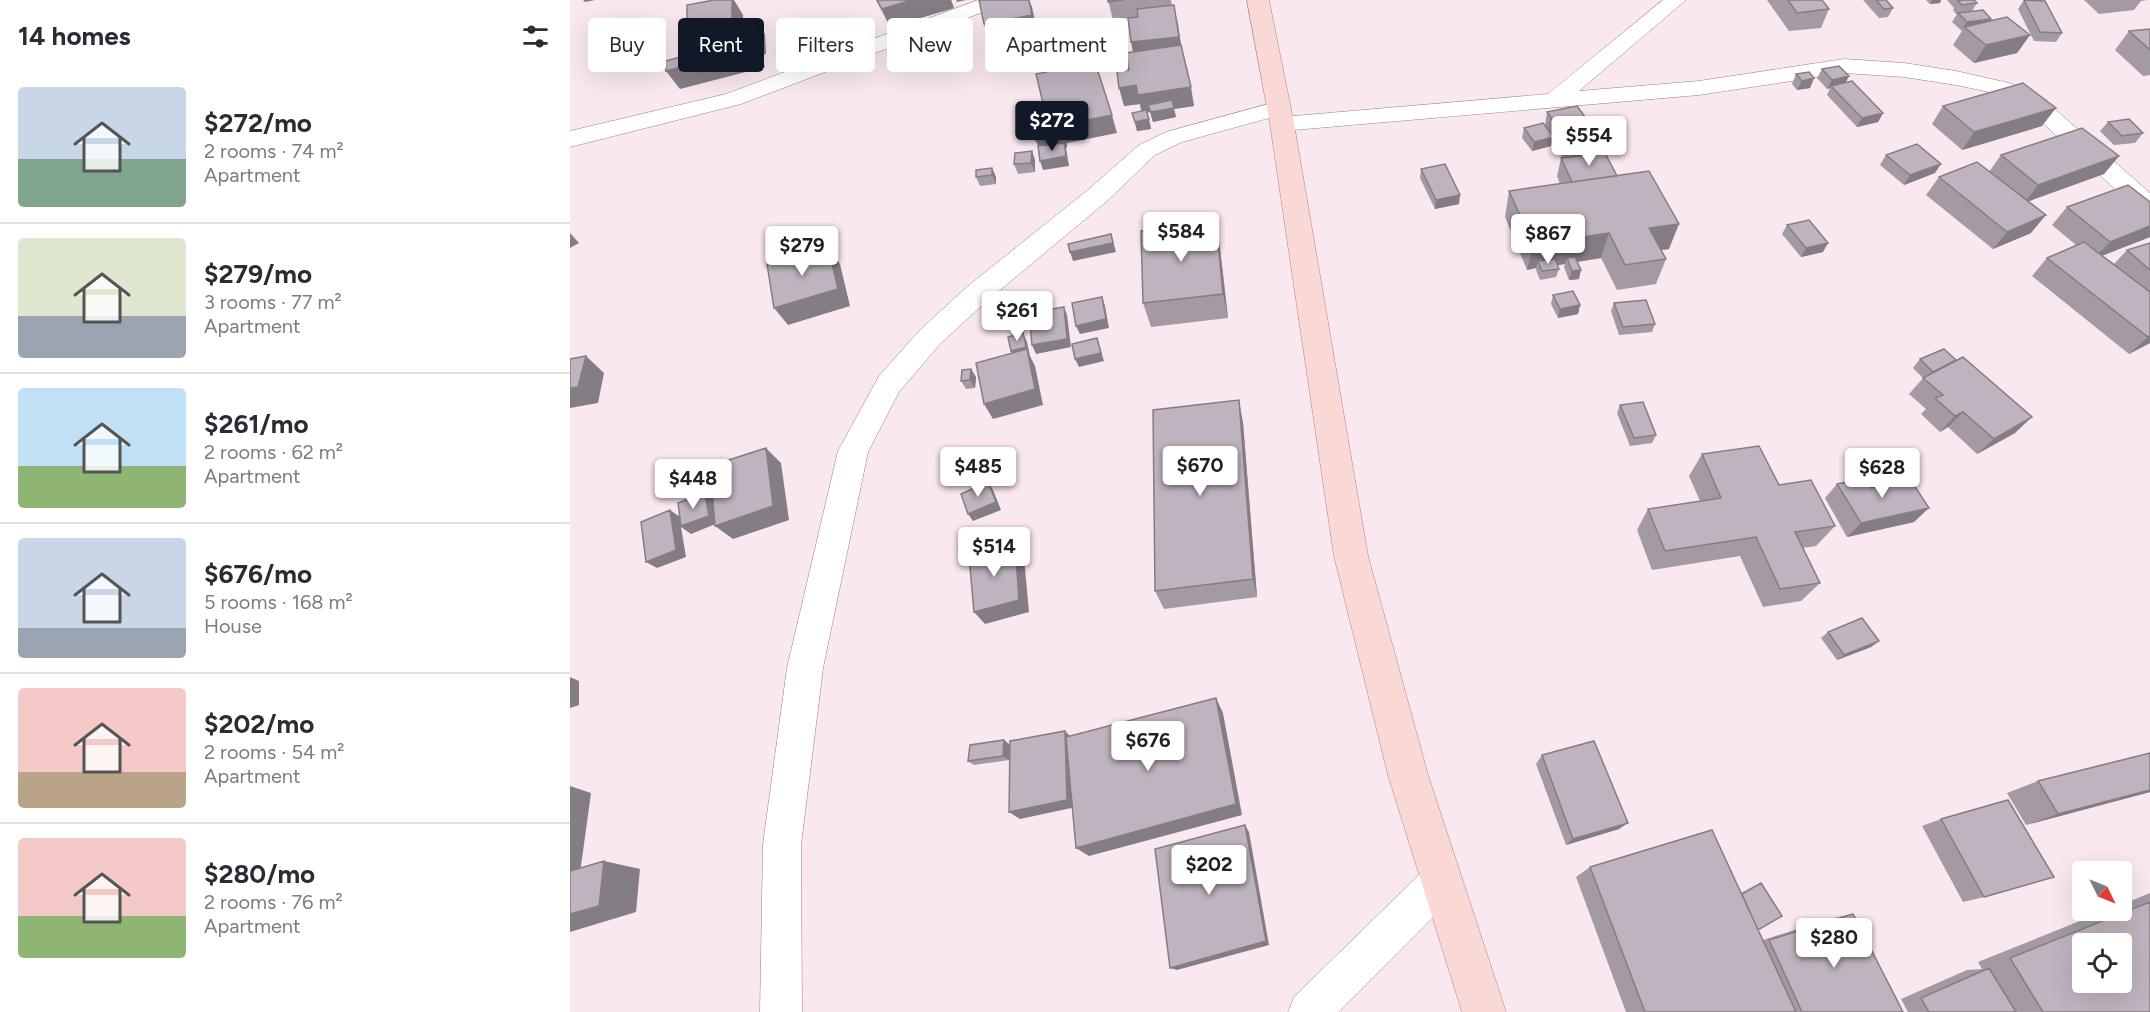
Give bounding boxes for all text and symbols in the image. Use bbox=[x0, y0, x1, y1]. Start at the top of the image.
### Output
chip: Buy bbox=[588, 18, 666, 72]
chip: Rent bbox=[678, 18, 764, 72]
chip: Filters bbox=[776, 18, 875, 72]
chip: New bbox=[887, 18, 973, 72]
chip: Apartment bbox=[985, 18, 1128, 72]
text: 14 homes bbox=[18, 20, 131, 52]
icon: filters bbox=[519, 20, 552, 53]
pin: $272 bbox=[1016, 101, 1088, 152]
text: $272/mo bbox=[204, 107, 312, 139]
text: $272 bbox=[1029, 108, 1075, 132]
icon: home bbox=[66, 111, 138, 183]
pin: $554 bbox=[1553, 116, 1625, 167]
text: $554 bbox=[1566, 123, 1612, 147]
text: 2 rooms · 74 m² bbox=[204, 139, 344, 163]
text: Apartment bbox=[204, 163, 301, 187]
pin: $584 bbox=[1145, 212, 1217, 263]
pin: $867 bbox=[1512, 214, 1584, 265]
text: $584 bbox=[1157, 219, 1205, 243]
text: $867 bbox=[1525, 221, 1571, 245]
pin: $279 bbox=[766, 226, 838, 277]
text: $279 bbox=[779, 233, 825, 257]
text: $279/mo bbox=[204, 258, 312, 290]
icon: home bbox=[66, 262, 138, 334]
text: 3 rooms · 77 m² bbox=[204, 290, 342, 314]
pin: $261 bbox=[981, 291, 1053, 342]
text: $261 bbox=[996, 298, 1038, 322]
text: Apartment bbox=[204, 314, 301, 338]
text: $261/mo bbox=[204, 408, 309, 440]
icon: home bbox=[66, 412, 138, 484]
text: 2 rooms · 62 m² bbox=[204, 440, 343, 464]
pin: $670 bbox=[1164, 446, 1236, 497]
pin: $485 bbox=[942, 447, 1014, 498]
pin: $628 bbox=[1846, 448, 1918, 499]
text: $670 bbox=[1177, 453, 1223, 477]
text: $485 bbox=[954, 454, 1002, 478]
text: $628 bbox=[1859, 455, 1905, 479]
pin: $448 bbox=[657, 459, 729, 510]
text: Apartment bbox=[204, 464, 301, 488]
text: $448 bbox=[669, 466, 717, 490]
pin: $514 bbox=[958, 527, 1030, 578]
text: $514 bbox=[972, 534, 1016, 558]
text: $676/mo bbox=[204, 558, 312, 590]
icon: home bbox=[66, 562, 138, 634]
text: 5 rooms · 168 m² bbox=[204, 590, 353, 614]
text: House bbox=[204, 614, 262, 638]
text: $202/mo bbox=[204, 708, 314, 740]
icon: home bbox=[66, 712, 138, 784]
pin: $676 bbox=[1112, 721, 1184, 772]
text: $676 bbox=[1125, 728, 1171, 752]
text: 2 rooms · 54 m² bbox=[204, 740, 344, 764]
text: Apartment bbox=[204, 764, 301, 788]
pin: $202 bbox=[1173, 845, 1245, 896]
text: $202 bbox=[1185, 852, 1233, 876]
text: $280/mo bbox=[204, 858, 315, 890]
north arrow bbox=[2072, 861, 2132, 921]
map controls bbox=[2072, 861, 2132, 993]
icon: home bbox=[66, 862, 138, 934]
text: 2 rooms · 76 m² bbox=[204, 890, 343, 914]
text: Apartment bbox=[204, 914, 301, 938]
pin: $280 bbox=[1798, 918, 1870, 969]
text: $280 bbox=[1810, 925, 1858, 949]
button: locate bbox=[2072, 933, 2132, 993]

